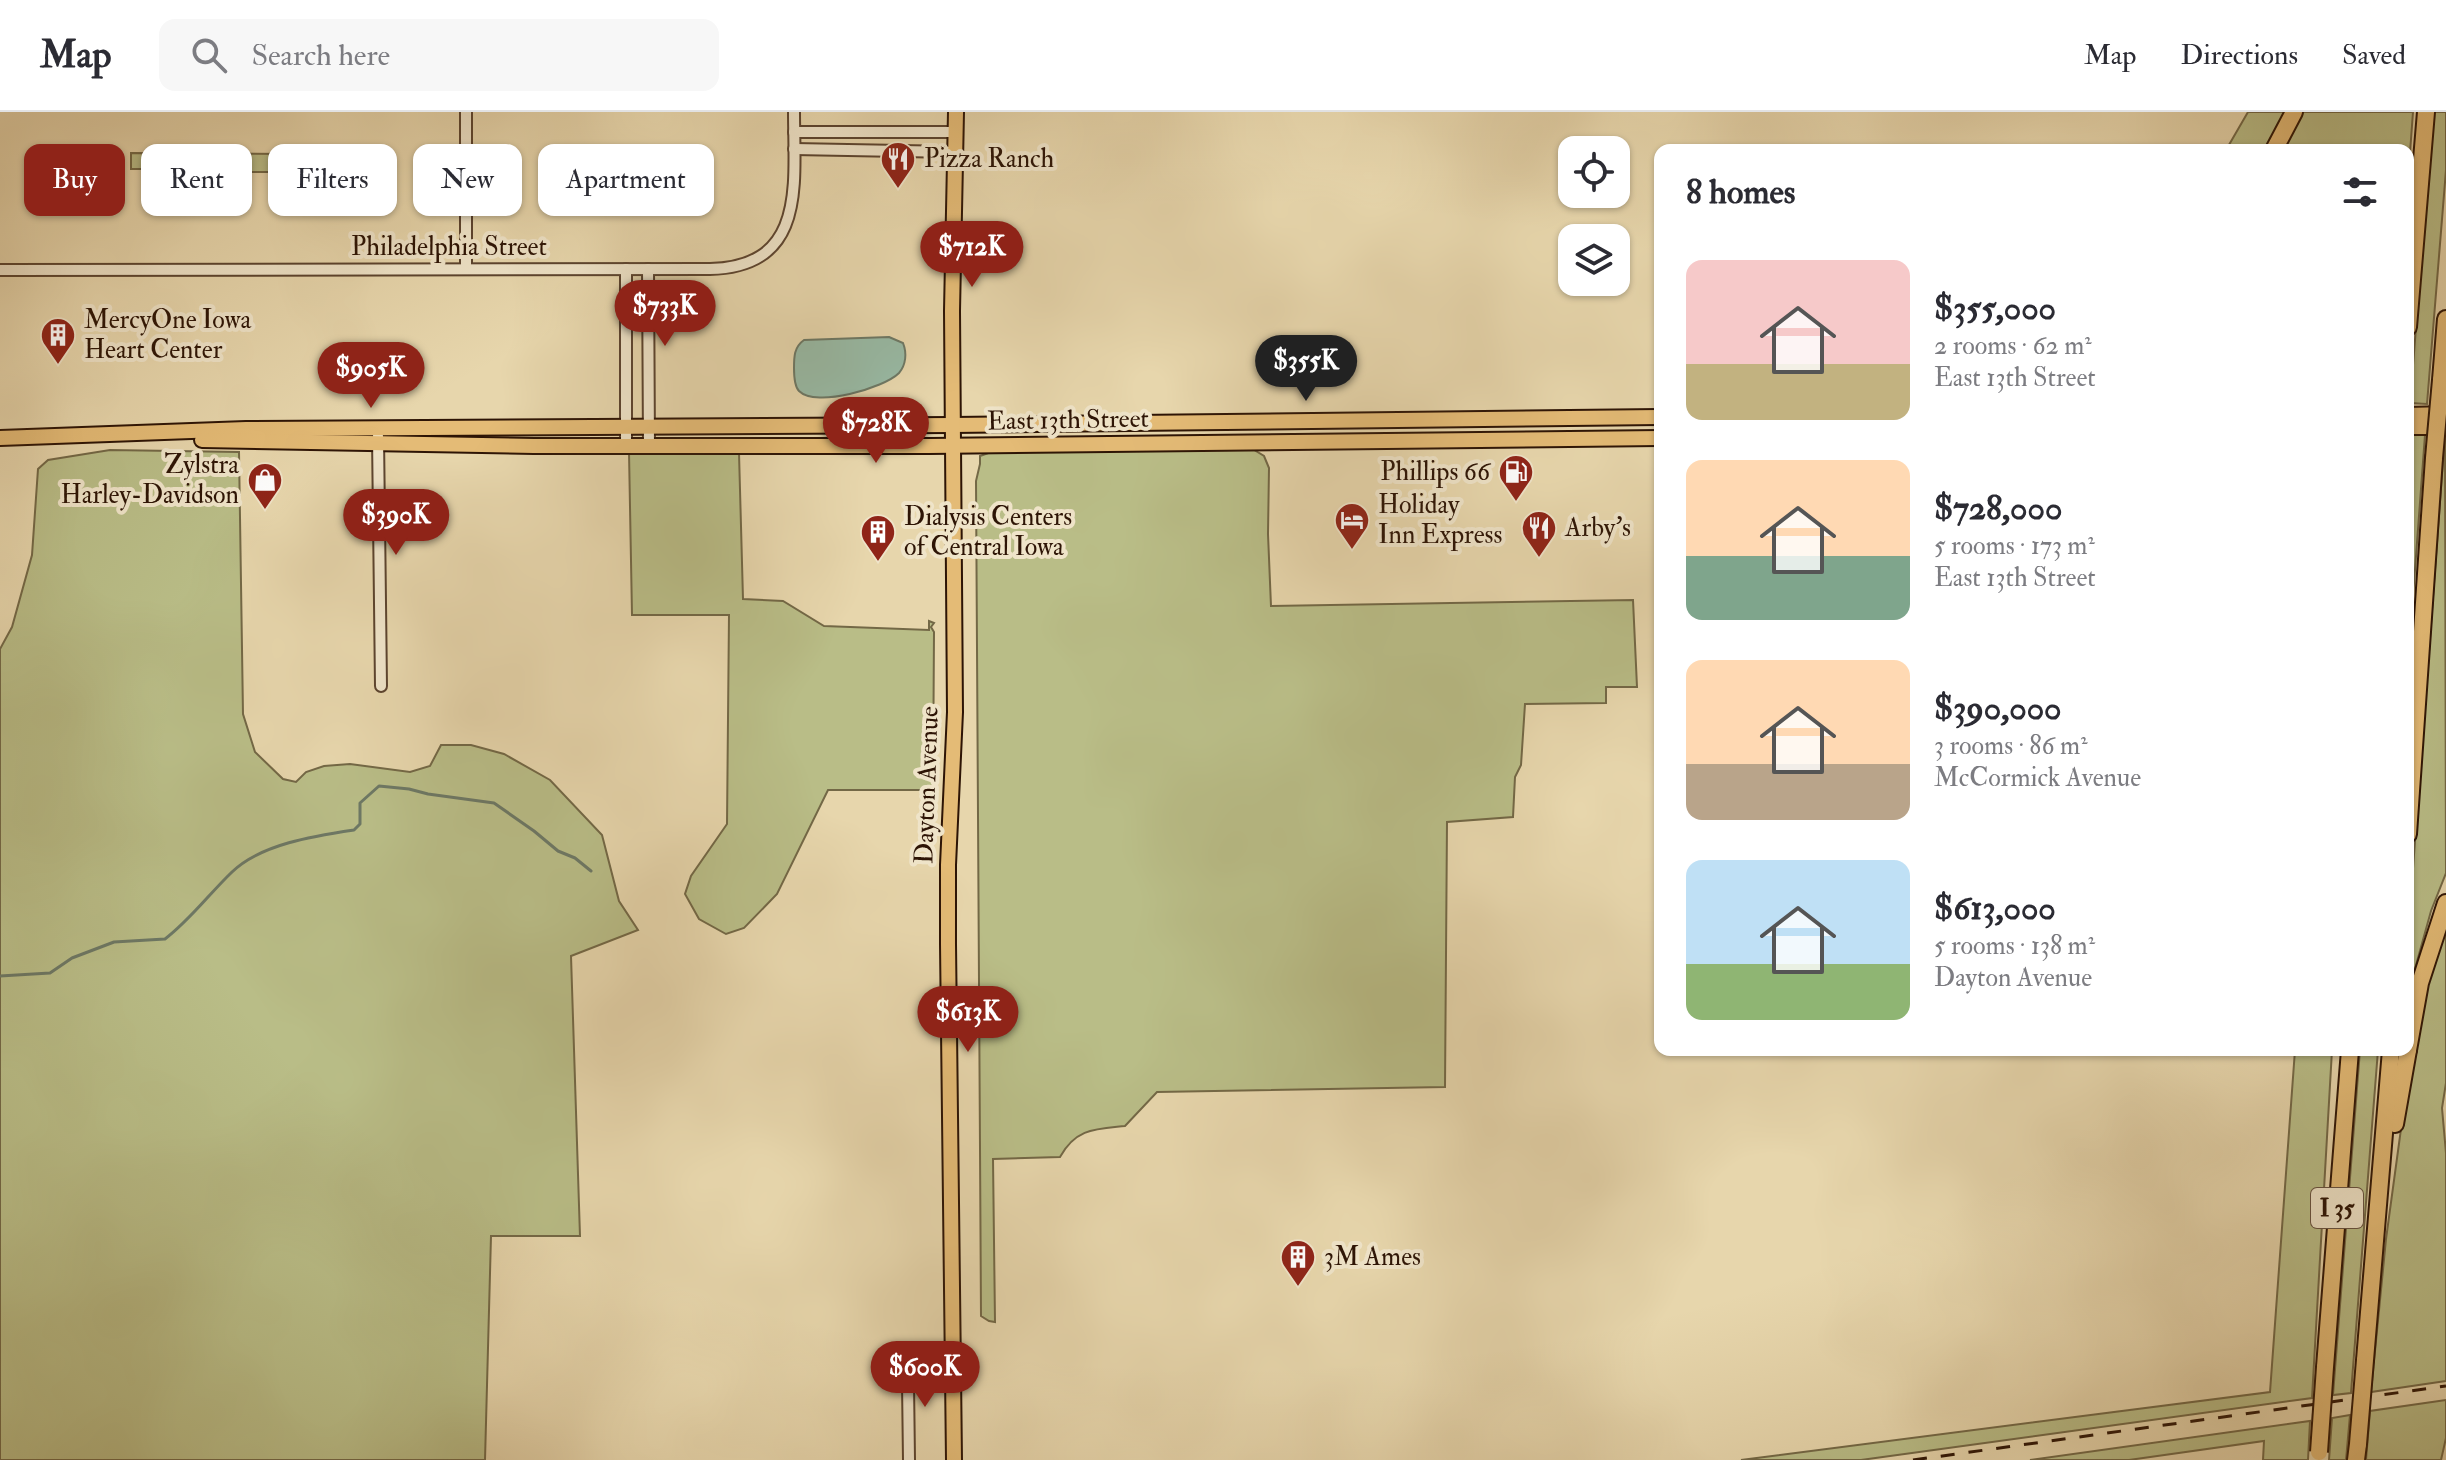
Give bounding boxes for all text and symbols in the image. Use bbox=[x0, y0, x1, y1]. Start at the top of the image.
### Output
search box bbox=[159, 19, 719, 91]
text: Map bbox=[40, 31, 111, 79]
icon: search bbox=[187, 33, 231, 77]
text: Search here bbox=[251, 37, 390, 74]
text: Map bbox=[2084, 38, 2137, 73]
text: Directions bbox=[2181, 38, 2298, 73]
text: Saved bbox=[2342, 38, 2406, 73]
map controls bbox=[1558, 136, 1630, 296]
button: locate bbox=[1558, 136, 1630, 208]
restaurant icon: Pizza Ranch bbox=[879, 140, 917, 190]
place label: Pizza Ranch bbox=[924, 143, 1054, 175]
chip: Buy bbox=[24, 144, 125, 216]
chip: Rent bbox=[141, 144, 252, 216]
chip: Filters bbox=[268, 144, 397, 216]
chip: New bbox=[413, 144, 522, 216]
chip: Apartment bbox=[538, 144, 714, 216]
icon: filters bbox=[2338, 170, 2382, 214]
text: 8 homes bbox=[1686, 171, 1795, 214]
pin: $712K bbox=[916, 221, 1028, 289]
button: layers bbox=[1558, 224, 1630, 296]
street label: Philadelphia Street bbox=[351, 231, 547, 264]
text: $712K bbox=[938, 231, 1006, 263]
pin: $733K bbox=[609, 280, 721, 348]
text: $355,000 bbox=[1934, 287, 2056, 330]
text: $733K bbox=[633, 290, 697, 322]
icon: home bbox=[1750, 292, 1846, 388]
place label: MercyOne Iowa Heart Center bbox=[84, 304, 251, 366]
building icon: MercyOne Iowa Heart Center bbox=[39, 316, 77, 366]
text: 2 rooms · 62 m² bbox=[1934, 330, 2092, 362]
pin: $355K bbox=[1250, 335, 1362, 403]
pin: $905K bbox=[315, 342, 427, 410]
text: $355K bbox=[1273, 345, 1339, 377]
text: $905K bbox=[336, 352, 406, 384]
text: East 13th Street bbox=[1934, 362, 2096, 394]
pin: $728K bbox=[820, 397, 932, 465]
street label: East 13th Street bbox=[987, 403, 1149, 437]
text: $728K bbox=[841, 407, 911, 439]
place label: Zylstra Harley-Davidson bbox=[60, 449, 239, 511]
fuel station icon: Phillips 66 bbox=[1497, 453, 1535, 503]
place label: Phillips 66 bbox=[1380, 456, 1492, 489]
shop icon: Zylstra Harley-Davidson bbox=[246, 461, 284, 511]
text: $728,000 bbox=[1934, 487, 2062, 530]
pin: $390K bbox=[340, 489, 452, 557]
place label: Holiday Inn Express bbox=[1378, 489, 1502, 552]
icon: home bbox=[1750, 492, 1846, 588]
text: $390K bbox=[361, 499, 431, 531]
place label: Dialysis Centers of Central Iowa bbox=[904, 501, 1072, 563]
hotel icon: Holiday Inn Express bbox=[1333, 501, 1371, 551]
restaurant icon: Arby's bbox=[1520, 509, 1558, 559]
place label: Arby's bbox=[1564, 512, 1631, 544]
building icon: Dialysis Centers of Central Iowa bbox=[859, 513, 897, 563]
text: 5 rooms · 173 m² bbox=[1934, 530, 2095, 562]
text: East 13th Street bbox=[1934, 562, 2096, 594]
text: $390,000 bbox=[1934, 687, 2062, 730]
icon: home bbox=[1750, 692, 1846, 788]
street label: Dayton Avenue bbox=[908, 705, 946, 865]
text: 3 rooms · 86 m² bbox=[1934, 730, 2088, 762]
text: McCormick Avenue bbox=[1934, 762, 2141, 794]
text: $613,000 bbox=[1934, 887, 2056, 930]
icon: home bbox=[1750, 892, 1846, 988]
text: 5 rooms · 138 m² bbox=[1934, 930, 2095, 962]
text: Dayton Avenue bbox=[1934, 962, 2092, 994]
pin: $613K bbox=[912, 986, 1024, 1054]
text: $613K bbox=[935, 996, 1001, 1028]
road number: I 35 bbox=[2311, 1188, 2363, 1228]
building icon: 3M Ames bbox=[1279, 1238, 1317, 1288]
place label: 3M Ames bbox=[1324, 1241, 1421, 1273]
pin: $600K bbox=[869, 1341, 981, 1409]
text: $600K bbox=[889, 1351, 961, 1383]

